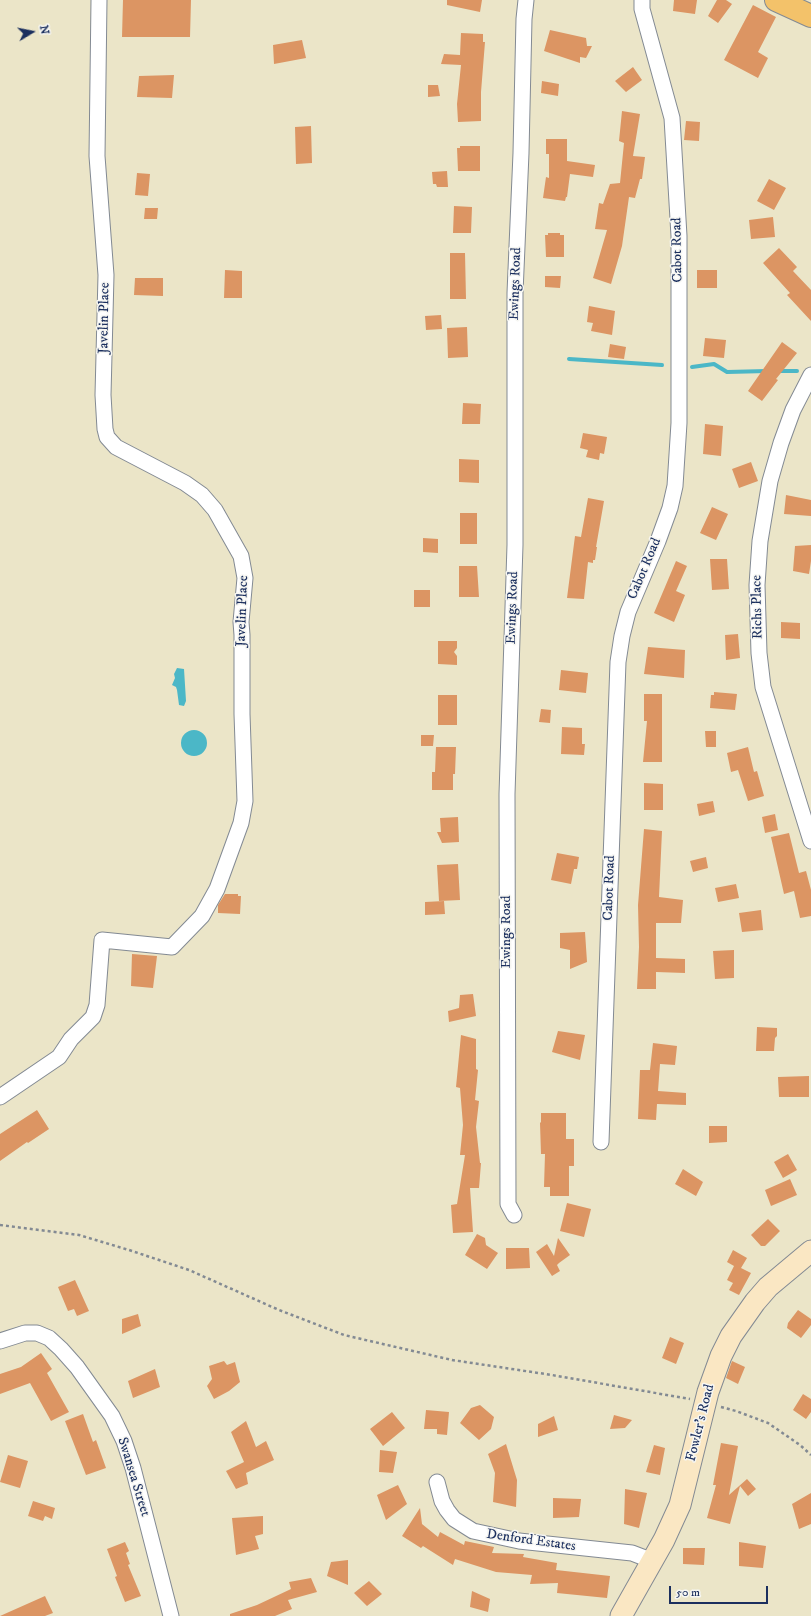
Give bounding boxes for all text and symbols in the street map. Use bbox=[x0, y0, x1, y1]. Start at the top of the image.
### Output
north arrow bbox=[12, 12, 52, 52]
text: N bbox=[36, 24, 51, 36]
street label: Cabot Road bbox=[669, 217, 687, 283]
street label: Ewings Road bbox=[506, 247, 526, 321]
street label: Javelin Place bbox=[96, 282, 114, 354]
street label: Cabot Road bbox=[625, 536, 665, 602]
street label: Ewings Road bbox=[503, 571, 523, 645]
street label: Javelin Place bbox=[233, 575, 253, 647]
street label: Richs Place bbox=[749, 575, 767, 639]
street label: Cabot Road bbox=[600, 855, 620, 921]
street label: Ewings Road bbox=[499, 895, 515, 969]
street label: Fowler's Road bbox=[683, 1383, 719, 1463]
street label: Swansea Street bbox=[113, 1435, 153, 1519]
street label: Denford Estates bbox=[485, 1526, 577, 1556]
scale bar bbox=[671, 1578, 770, 1604]
text: 50 m bbox=[676, 1585, 700, 1600]

